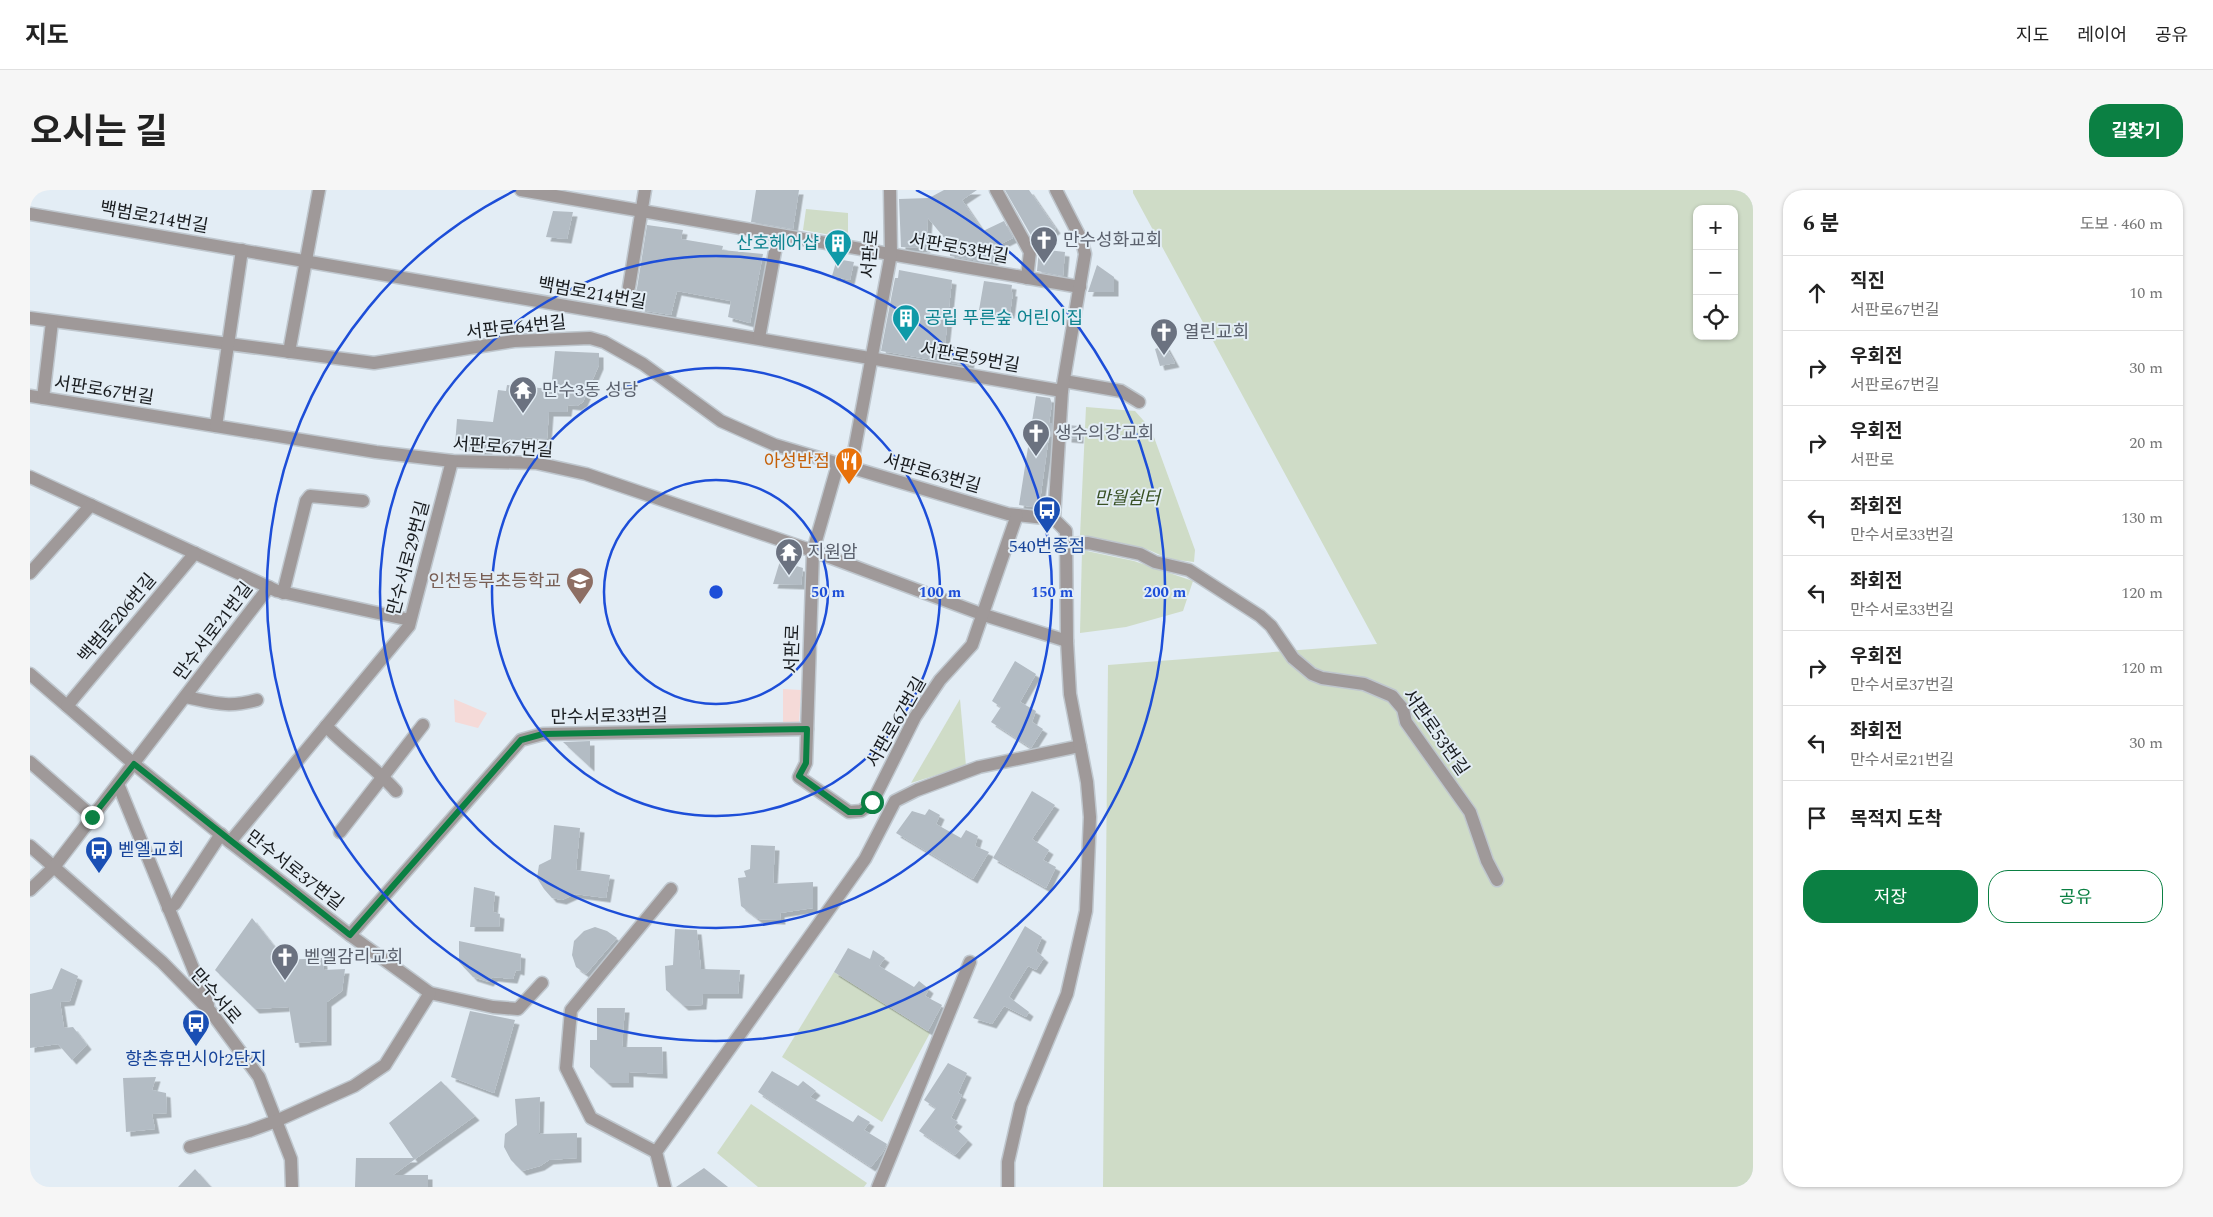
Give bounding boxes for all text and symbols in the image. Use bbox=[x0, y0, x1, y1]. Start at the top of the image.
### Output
text: 지도 bbox=[25, 18, 69, 54]
text: 지도 bbox=[2016, 22, 2049, 49]
text: 레이어 bbox=[2077, 22, 2127, 49]
text: 공유 bbox=[2155, 22, 2188, 49]
button: 길찾기 bbox=[2089, 104, 2183, 157]
text: 오시는 길 bbox=[30, 106, 168, 159]
street label: 백범로214번길 bbox=[97, 195, 210, 240]
map controls bbox=[1693, 205, 1738, 340]
button: + bbox=[1693, 205, 1738, 250]
text: 6 분 bbox=[1803, 208, 1839, 240]
text: 도보 · 460 m bbox=[2080, 212, 2163, 236]
church icon: 만수성화교회 bbox=[1029, 225, 1059, 264]
street label: 서판로53번길 bbox=[907, 226, 1011, 271]
place label: 만수성화교회 bbox=[1063, 227, 1162, 254]
building icon: 산호헤어샵 bbox=[823, 228, 853, 267]
street label: 서판로 bbox=[855, 228, 886, 280]
place label: 산호헤어샵 bbox=[736, 230, 819, 257]
button: − bbox=[1693, 250, 1738, 295]
text: 직진 bbox=[1850, 267, 1885, 296]
street label: 백범로214번길 bbox=[535, 271, 648, 316]
icon: ahead bbox=[1803, 279, 1831, 307]
text: 10 m bbox=[2129, 281, 2163, 305]
button: locate bbox=[1693, 295, 1738, 340]
text: 서판로67번길 bbox=[1850, 298, 1940, 322]
building icon: 공립 푸른숲 어린이집 bbox=[891, 303, 921, 342]
place label: 공립 푸른숲 어린이집 bbox=[925, 305, 1083, 332]
street label: 서판로64번길 bbox=[465, 309, 568, 346]
church icon: 열린교회 bbox=[1149, 317, 1179, 356]
place label: 열린교회 bbox=[1183, 319, 1249, 346]
street label: 서판로59번길 bbox=[918, 335, 1022, 380]
text: 우회전 bbox=[1850, 342, 1902, 371]
icon: right bbox=[1803, 354, 1831, 382]
text: 30 m bbox=[2129, 356, 2163, 380]
street label: 서판로67번길 bbox=[52, 369, 156, 412]
text: 서판로67번길 bbox=[1850, 373, 1940, 397]
temple icon: 만수3동 성당 bbox=[508, 375, 538, 414]
place label: 만수3동 성당 bbox=[542, 377, 638, 404]
text: 우회전 bbox=[1850, 417, 1902, 446]
church icon: 생수의강교회 bbox=[1021, 418, 1051, 457]
place label: 생수의강교회 bbox=[1055, 420, 1154, 447]
icon: right bbox=[1803, 429, 1831, 457]
street label: 서판로67번길 bbox=[452, 431, 554, 464]
text: 20 m bbox=[2129, 431, 2163, 455]
restaurant icon: 아성반점 bbox=[834, 446, 864, 485]
street label: 서판로63번길 bbox=[880, 447, 984, 500]
place label: 아성반점 bbox=[764, 448, 830, 475]
text: 서판로 bbox=[1850, 448, 1894, 472]
park label: 만월쉼터 bbox=[1094, 485, 1163, 512]
text: 좌회전 bbox=[1850, 492, 1902, 521]
bus stop icon: 540번종점 bbox=[1032, 495, 1062, 534]
street label: 만수서로29번길 bbox=[380, 498, 437, 618]
icon: left bbox=[1803, 504, 1831, 532]
text: 130 m bbox=[2121, 506, 2163, 530]
text: 만수서로33번길 bbox=[1850, 523, 1954, 547]
place label: 540번종점 bbox=[1009, 533, 1085, 560]
temple icon: 지원암 bbox=[774, 537, 804, 576]
place label: 지원암 bbox=[808, 539, 858, 566]
school or university icon: 인천동부초등학교 bbox=[565, 566, 595, 605]
text: 좌회전 bbox=[1850, 567, 1902, 596]
street label: 백범로206번길 bbox=[72, 568, 163, 669]
place label: 인천동부초등학교 bbox=[429, 568, 561, 595]
street label: 만수서로21번길 bbox=[167, 576, 259, 686]
icon: left bbox=[1803, 579, 1831, 607]
text: 50 m bbox=[811, 581, 846, 604]
text: 100 m bbox=[919, 581, 962, 604]
text: 150 m bbox=[1031, 581, 1074, 604]
text: 200 m bbox=[1144, 581, 1187, 604]
text: 120 m bbox=[2121, 581, 2163, 605]
centre of rings bbox=[707, 583, 725, 601]
text: 만수서로33번길 bbox=[1850, 598, 1954, 622]
street label: 서판로 bbox=[778, 624, 807, 674]
text: 우회전 bbox=[1850, 642, 1902, 671]
icon: right bbox=[1803, 654, 1831, 682]
text: 120 m bbox=[2121, 656, 2163, 680]
street label: 서판로67번길 bbox=[860, 672, 933, 773]
text: 만수서로37번길 bbox=[1850, 673, 1954, 697]
street label: 서판로53번길 bbox=[1396, 683, 1476, 781]
street label: 만수서로33번길 bbox=[550, 702, 668, 731]
text: 좌회전 bbox=[1850, 717, 1902, 746]
icon: left bbox=[1803, 729, 1831, 757]
text: 30 m bbox=[2129, 731, 2163, 755]
text: 만수서로21번길 bbox=[1850, 748, 1954, 772]
route start bbox=[861, 791, 884, 814]
icon: arrive bbox=[1803, 804, 1831, 832]
text: 목적지 도착 bbox=[1850, 805, 1942, 834]
route end bbox=[81, 806, 104, 829]
street label: 만수서로37번길 bbox=[240, 824, 349, 917]
bus stop icon: 벧엘교회 bbox=[84, 835, 114, 874]
place label: 벧엘교회 bbox=[118, 837, 184, 864]
button: 저장 bbox=[1803, 870, 1978, 923]
button: 공유 bbox=[1988, 870, 2163, 923]
church icon: 벧엘감리교회 bbox=[270, 942, 300, 981]
place label: 벧엘감리교회 bbox=[304, 944, 403, 971]
street label: 만수서로 bbox=[184, 962, 248, 1030]
bus stop icon: 향촌휴먼시아2단지 bbox=[181, 1008, 211, 1047]
place label: 향촌휴먼시아2단지 bbox=[125, 1046, 267, 1073]

